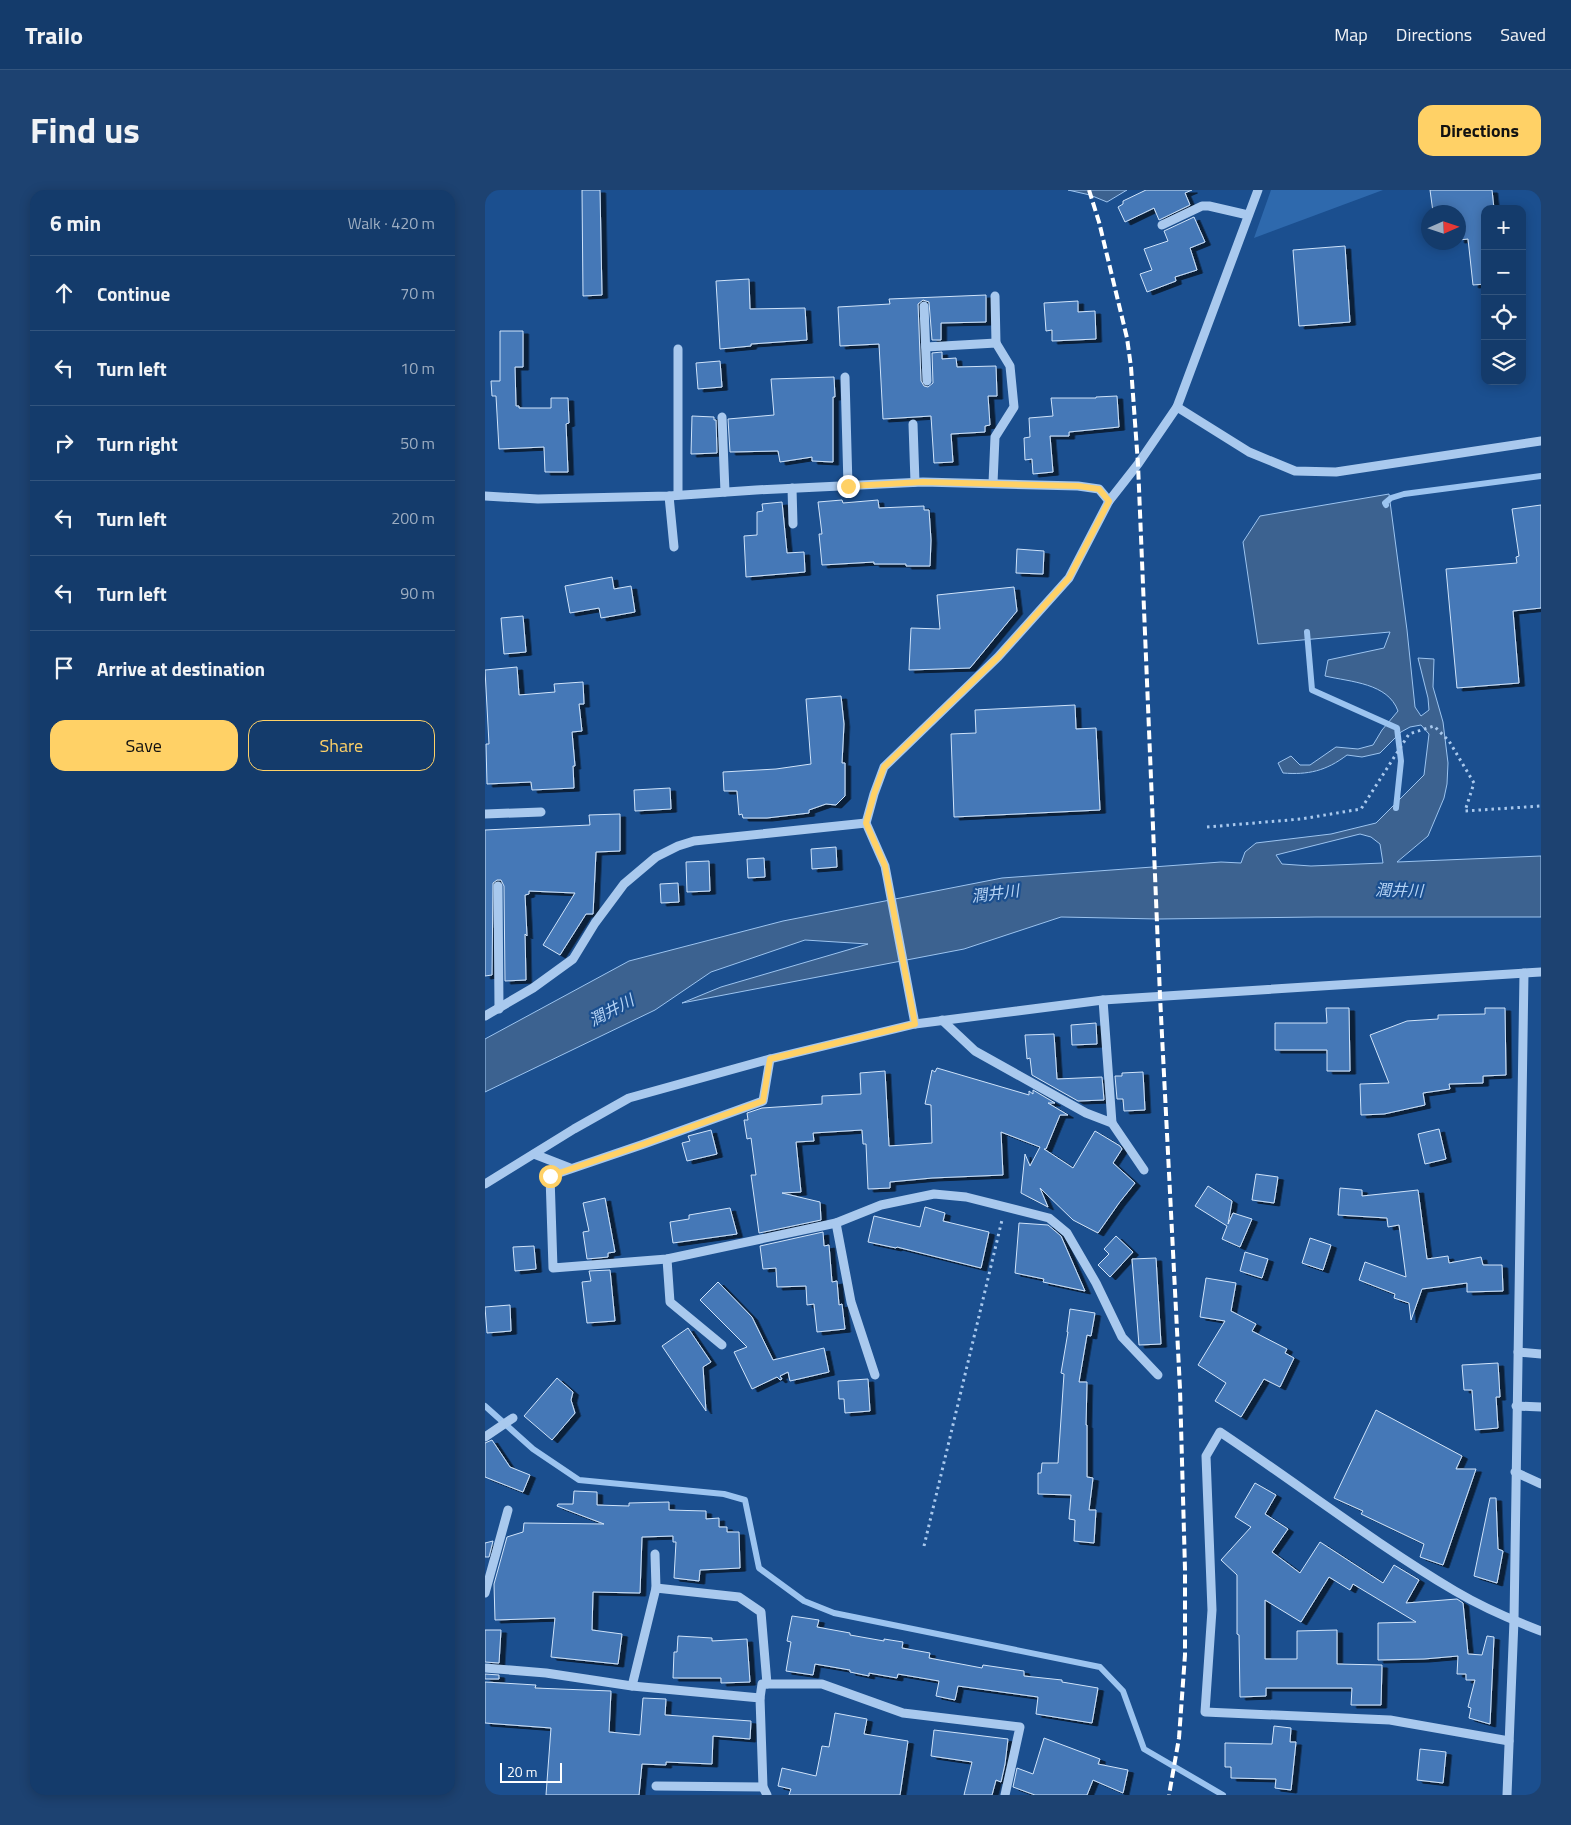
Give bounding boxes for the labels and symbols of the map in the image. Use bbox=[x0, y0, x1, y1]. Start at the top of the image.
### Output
north arrow bbox=[1421, 205, 1466, 250]
route end bbox=[837, 475, 860, 498]
water label: 潤井川 bbox=[970, 878, 1022, 908]
water label: 潤井川 bbox=[1375, 878, 1425, 902]
water label: 潤井川 bbox=[584, 987, 640, 1032]
route start bbox=[539, 1165, 562, 1188]
scale bar bbox=[500, 1760, 563, 1783]

